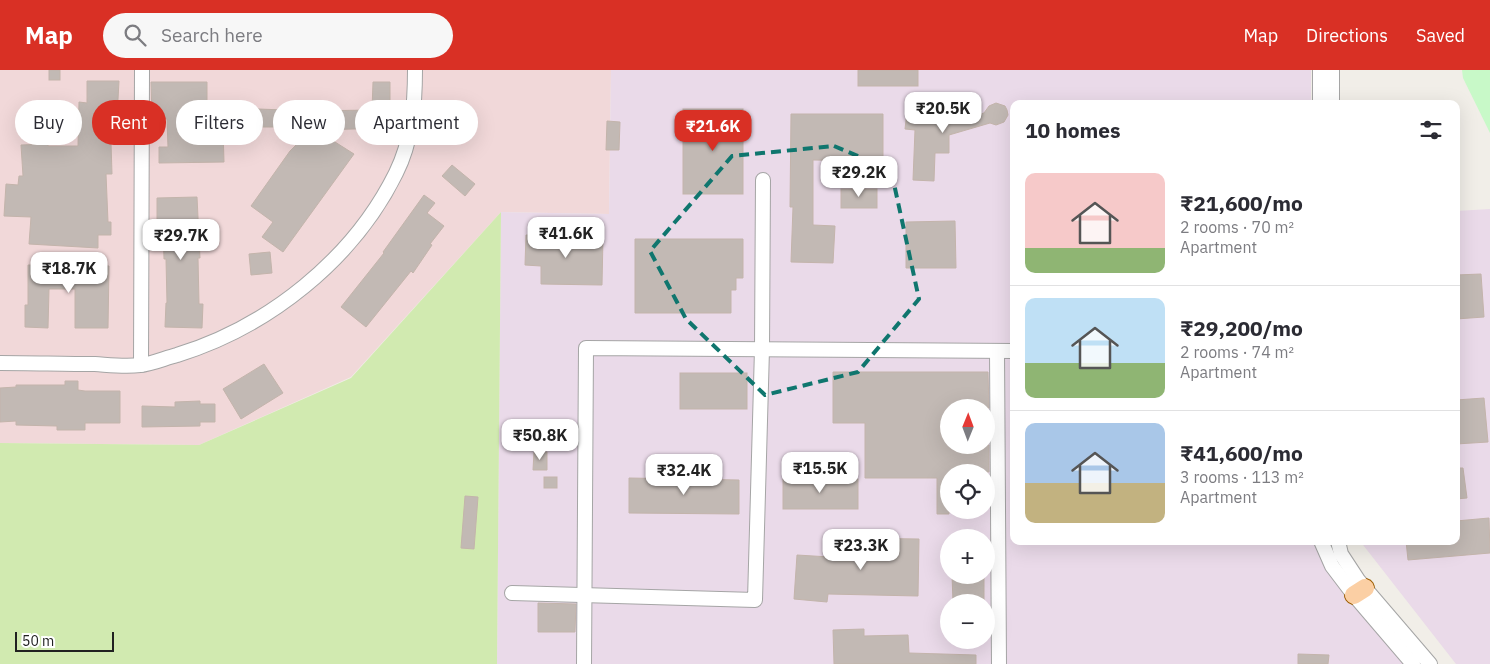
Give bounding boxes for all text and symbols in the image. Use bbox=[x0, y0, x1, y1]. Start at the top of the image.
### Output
search box bbox=[103, 13, 453, 58]
text: Map bbox=[25, 19, 73, 51]
icon: search bbox=[121, 21, 149, 49]
text: Search here bbox=[161, 23, 263, 47]
text: Map bbox=[1243, 24, 1278, 47]
text: Directions bbox=[1306, 24, 1388, 47]
text: Saved bbox=[1416, 24, 1465, 47]
pin: ₹20.5K bbox=[902, 92, 984, 134]
text: ₹20.5K bbox=[916, 98, 970, 118]
chip: Buy bbox=[15, 100, 82, 145]
chip: Rent bbox=[92, 100, 166, 145]
chip: Filters bbox=[176, 100, 263, 145]
chip: New bbox=[273, 100, 345, 145]
chip: Apartment bbox=[355, 100, 478, 145]
pin: ₹21.6K bbox=[672, 109, 754, 152]
text: ₹21.6K bbox=[686, 116, 740, 136]
text: 10 homes bbox=[1025, 116, 1121, 144]
icon: filters bbox=[1417, 116, 1445, 144]
pin: ₹29.2K bbox=[818, 156, 900, 198]
text: ₹29.2K bbox=[832, 162, 886, 182]
text: ₹21,600/mo bbox=[1180, 189, 1303, 217]
icon: home bbox=[1065, 193, 1125, 253]
pin: ₹41.6K bbox=[525, 216, 607, 259]
text: 2 rooms · 70 m² bbox=[1180, 217, 1294, 237]
pin: ₹29.7K bbox=[140, 218, 222, 261]
text: ₹41.6K bbox=[539, 223, 593, 243]
text: ₹29.7K bbox=[154, 225, 208, 245]
text: Apartment bbox=[1180, 237, 1257, 257]
pin: ₹18.7K bbox=[28, 252, 110, 294]
text: ₹18.7K bbox=[42, 258, 96, 278]
text: ₹29,200/mo bbox=[1180, 314, 1303, 342]
icon: home bbox=[1065, 318, 1125, 378]
text: 2 rooms · 74 m² bbox=[1180, 342, 1294, 362]
text: Apartment bbox=[1180, 362, 1257, 382]
north arrow bbox=[940, 399, 995, 454]
map controls bbox=[940, 399, 995, 649]
pin: ₹50.8K bbox=[499, 418, 581, 461]
text: ₹50.8K bbox=[513, 425, 567, 445]
text: ₹41,600/mo bbox=[1180, 439, 1303, 467]
icon: home bbox=[1065, 443, 1125, 503]
pin: ₹15.5K bbox=[779, 452, 861, 494]
pin: ₹32.4K bbox=[643, 454, 725, 496]
text: ₹15.5K bbox=[793, 458, 847, 478]
text: ₹32.4K bbox=[657, 460, 711, 480]
button: locate bbox=[940, 464, 995, 519]
text: 3 rooms · 113 m² bbox=[1180, 467, 1304, 487]
text: Apartment bbox=[1180, 487, 1257, 507]
pin: ₹23.3K bbox=[820, 528, 902, 571]
button: + bbox=[940, 529, 995, 584]
text: ₹23.3K bbox=[834, 535, 888, 555]
button: − bbox=[940, 594, 995, 649]
scale bar bbox=[15, 629, 114, 652]
text: 50 m bbox=[22, 632, 54, 650]

